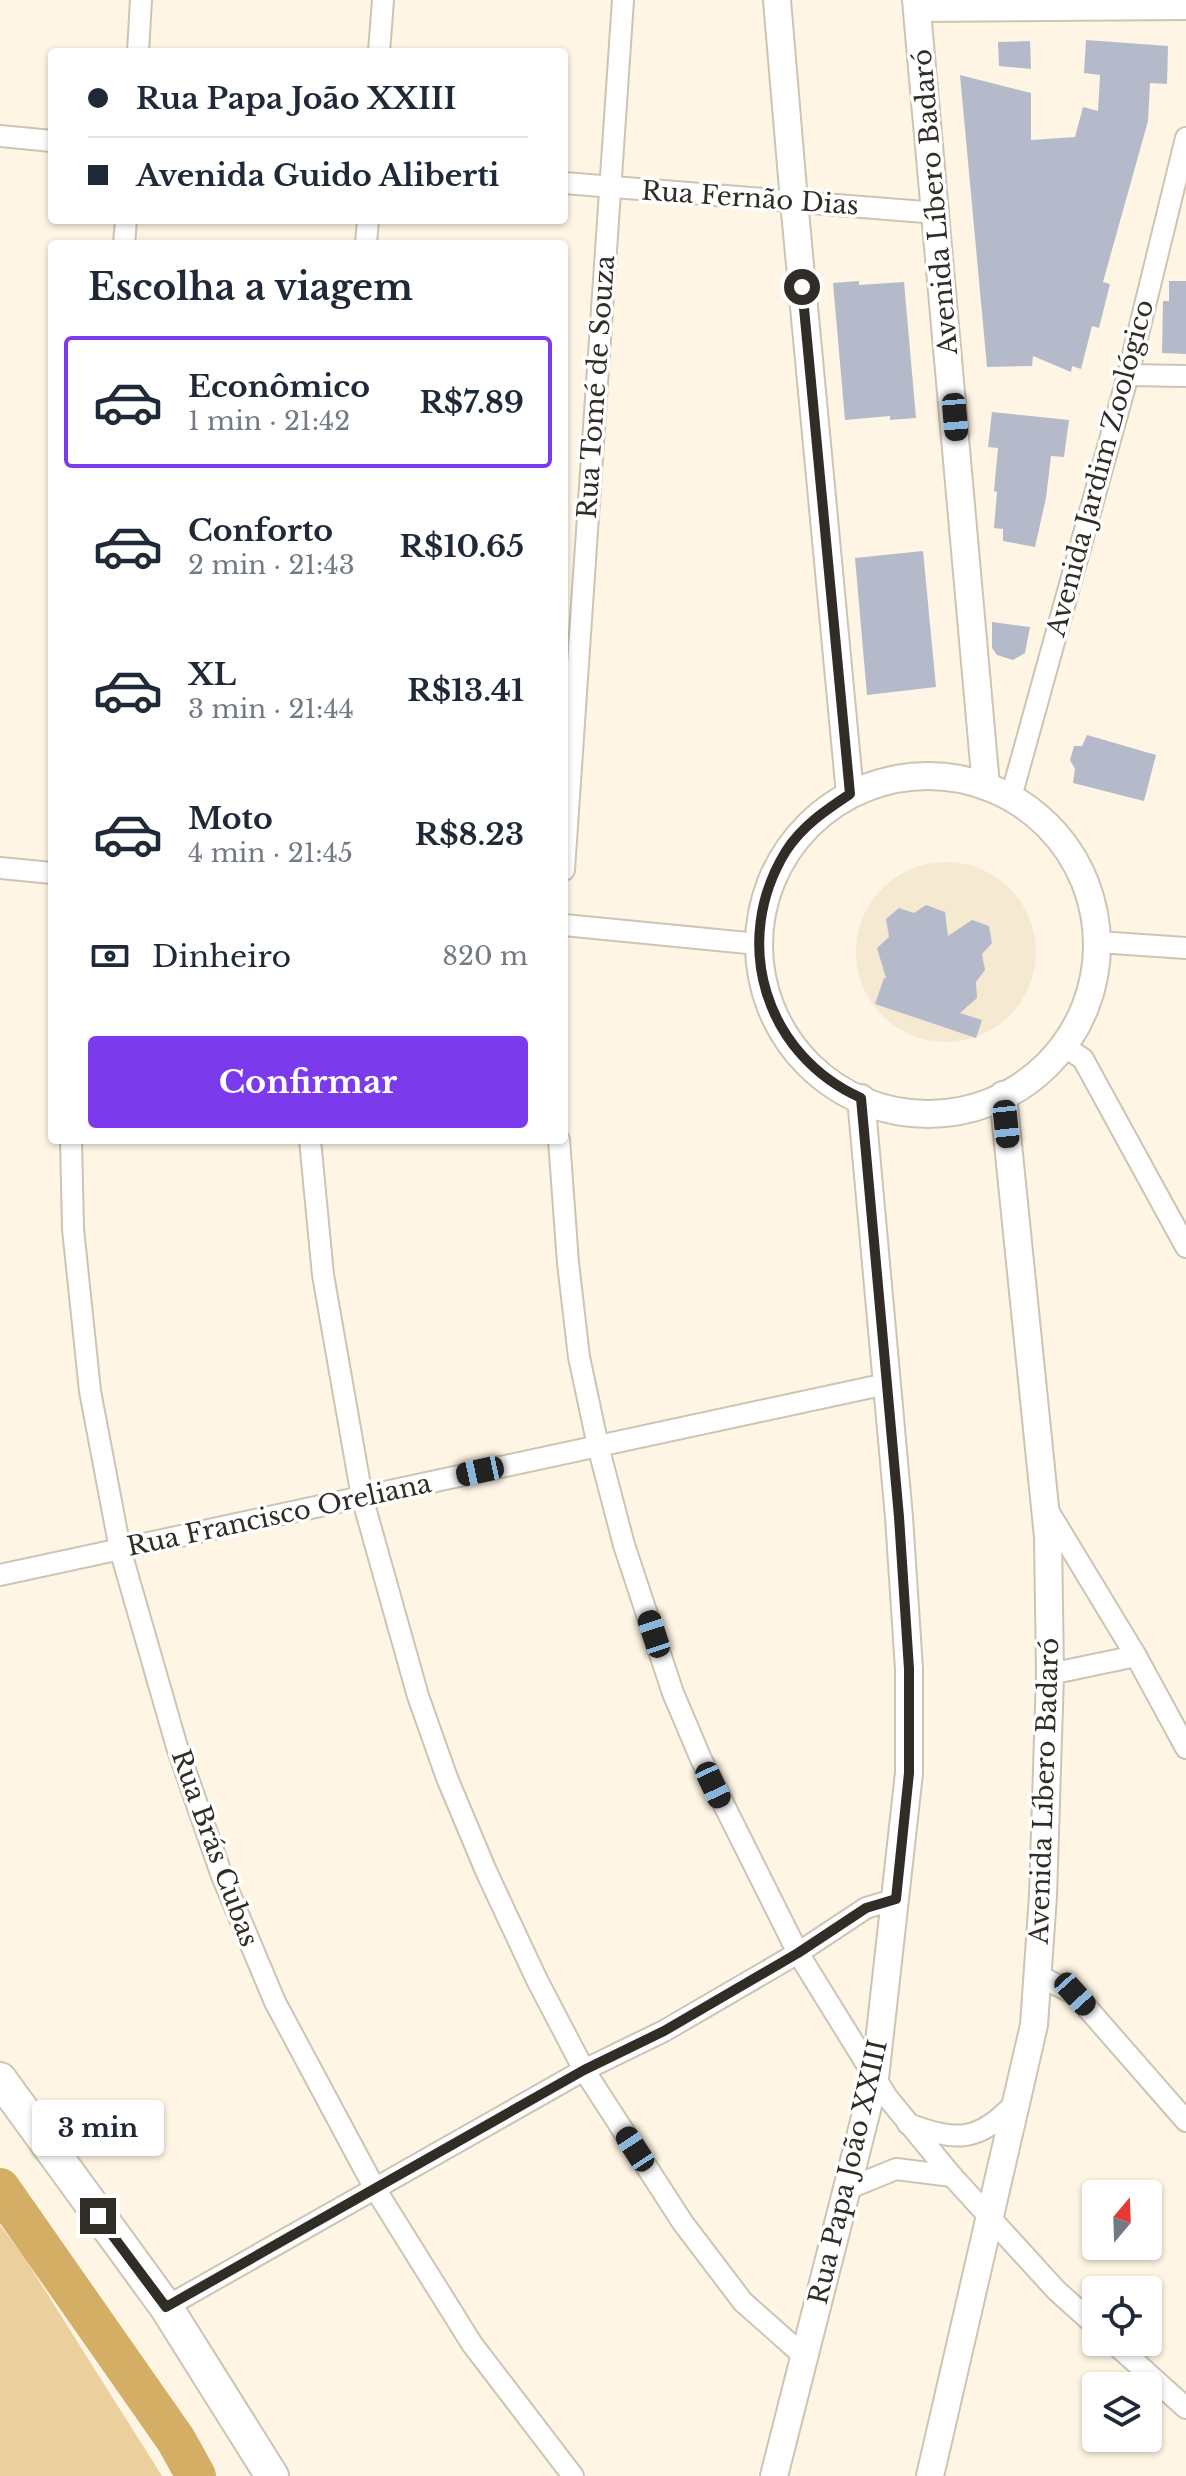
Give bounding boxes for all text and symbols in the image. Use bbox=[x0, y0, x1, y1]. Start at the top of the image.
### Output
street label: Avenida Líbero Badaró bbox=[906, 48, 964, 357]
text: Rua Papa João XXIII bbox=[136, 80, 457, 117]
text: Avenida Guido Aliberti bbox=[136, 157, 499, 194]
street label: Rua Fernão Dias bbox=[640, 174, 860, 222]
street label: Rua Tomé de Souza bbox=[571, 254, 621, 520]
text: Escolha a viagem bbox=[88, 265, 413, 310]
route start bbox=[784, 269, 820, 305]
street label: Avenida Jardim Zoológico bbox=[1039, 296, 1160, 641]
icon: car bbox=[92, 366, 164, 438]
text: Econômico bbox=[188, 368, 370, 405]
text: R$7.89 bbox=[419, 384, 524, 421]
car bbox=[941, 392, 969, 442]
text: 1 min · 21:42 bbox=[188, 405, 350, 437]
icon: car bbox=[92, 510, 164, 582]
text: Conforto bbox=[188, 512, 333, 549]
text: R$10.65 bbox=[400, 528, 524, 565]
text: 2 min · 21:43 bbox=[188, 549, 355, 581]
icon: car bbox=[92, 654, 164, 726]
text: XL bbox=[188, 656, 236, 693]
text: R$13.41 bbox=[407, 672, 524, 709]
text: 3 min · 21:44 bbox=[188, 693, 354, 725]
icon: car bbox=[92, 798, 164, 870]
text: Moto bbox=[188, 800, 273, 837]
text: R$8.23 bbox=[415, 816, 524, 853]
text: 4 min · 21:45 bbox=[188, 837, 353, 869]
icon: cash bbox=[88, 934, 132, 978]
text: Dinheiro bbox=[152, 938, 291, 975]
text: 820 m bbox=[442, 940, 528, 972]
button: Confirmar bbox=[88, 1036, 528, 1128]
car bbox=[992, 1099, 1020, 1149]
car bbox=[454, 1454, 506, 1488]
street label: Rua Francisco Oreliana bbox=[124, 1467, 435, 1563]
car bbox=[635, 1607, 673, 1661]
street label: Avenida Líbero Badaró bbox=[1023, 1637, 1065, 1946]
street label: Rua Brás Cubas bbox=[165, 1745, 265, 1951]
car bbox=[692, 1758, 734, 1812]
car bbox=[1050, 1968, 1100, 2020]
street label: Rua Papa João XXIII bbox=[802, 2037, 894, 2307]
callout: 3 min bbox=[32, 2100, 164, 2156]
text: 3 min bbox=[58, 2112, 138, 2144]
car bbox=[612, 2122, 658, 2176]
north arrow bbox=[1082, 2180, 1162, 2260]
map controls bbox=[1082, 2180, 1162, 2452]
route end bbox=[80, 2198, 116, 2234]
button: locate bbox=[1082, 2276, 1162, 2356]
button: layers bbox=[1082, 2372, 1162, 2452]

